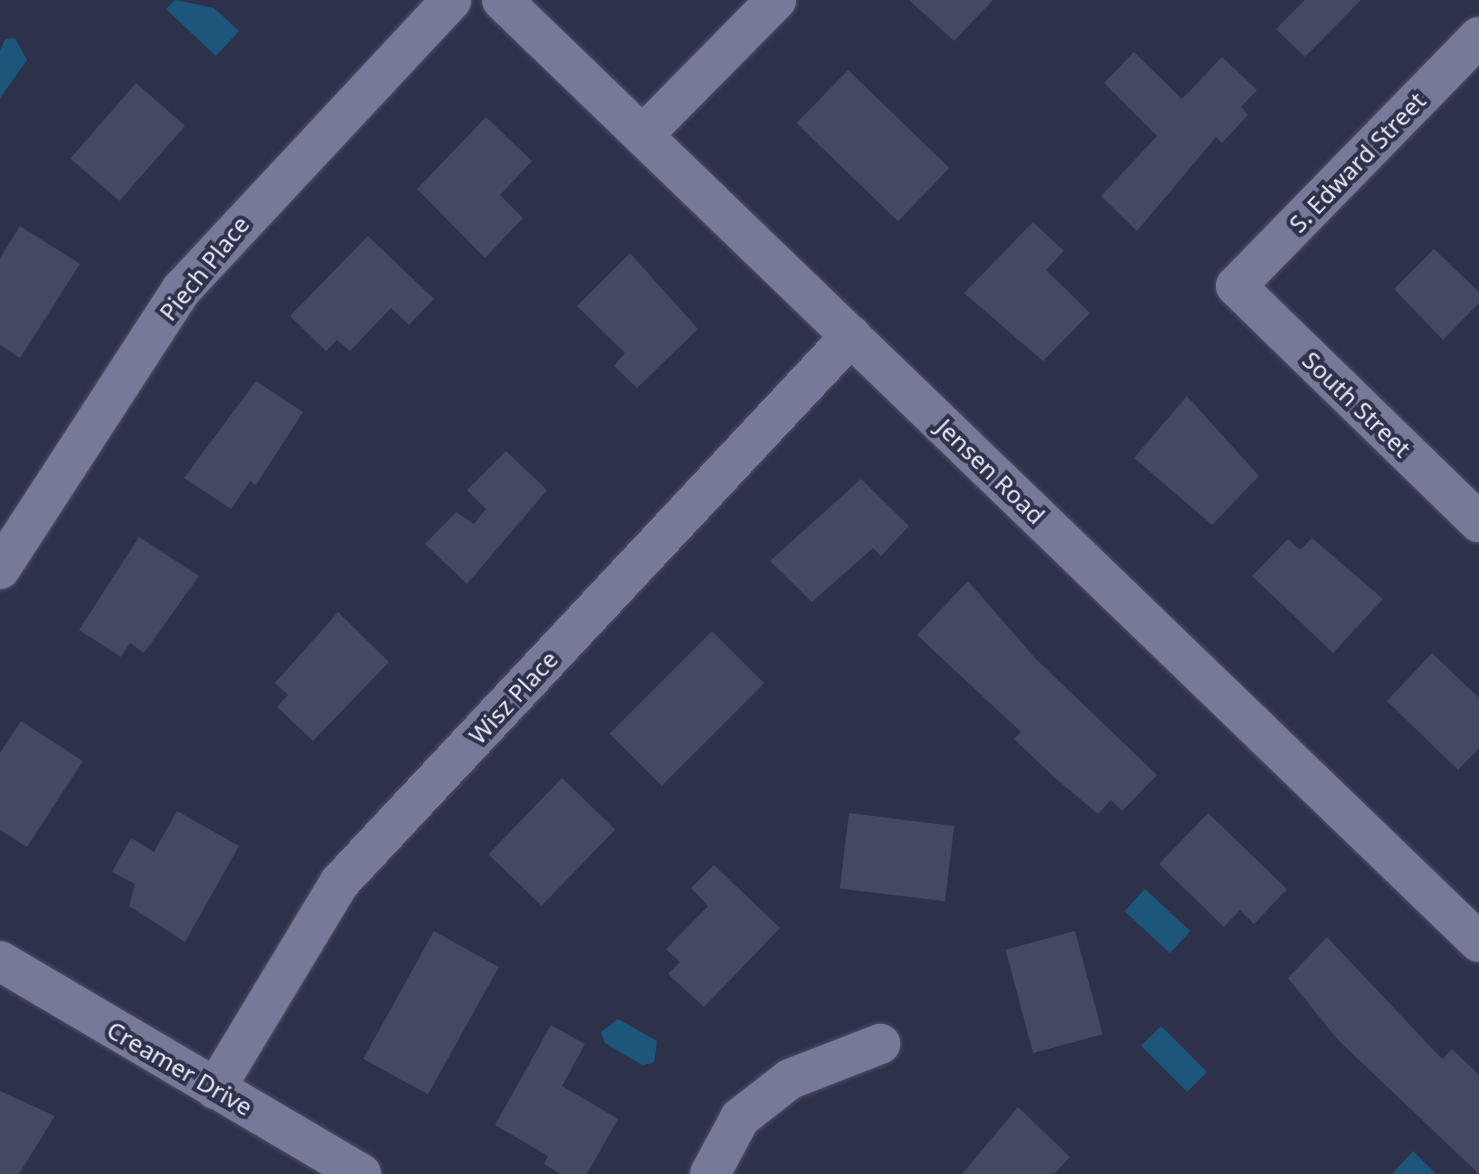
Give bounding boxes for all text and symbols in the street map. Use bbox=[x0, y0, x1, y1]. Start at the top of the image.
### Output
street label: S. Edward Street bbox=[1283, 86, 1431, 238]
street label: Piech Place bbox=[153, 210, 255, 326]
street label: South Street bbox=[1297, 345, 1417, 463]
street label: Jensen Road bbox=[931, 412, 1051, 530]
street label: Wisz Place bbox=[463, 644, 563, 750]
street label: Creamer Drive bbox=[102, 1015, 258, 1121]

